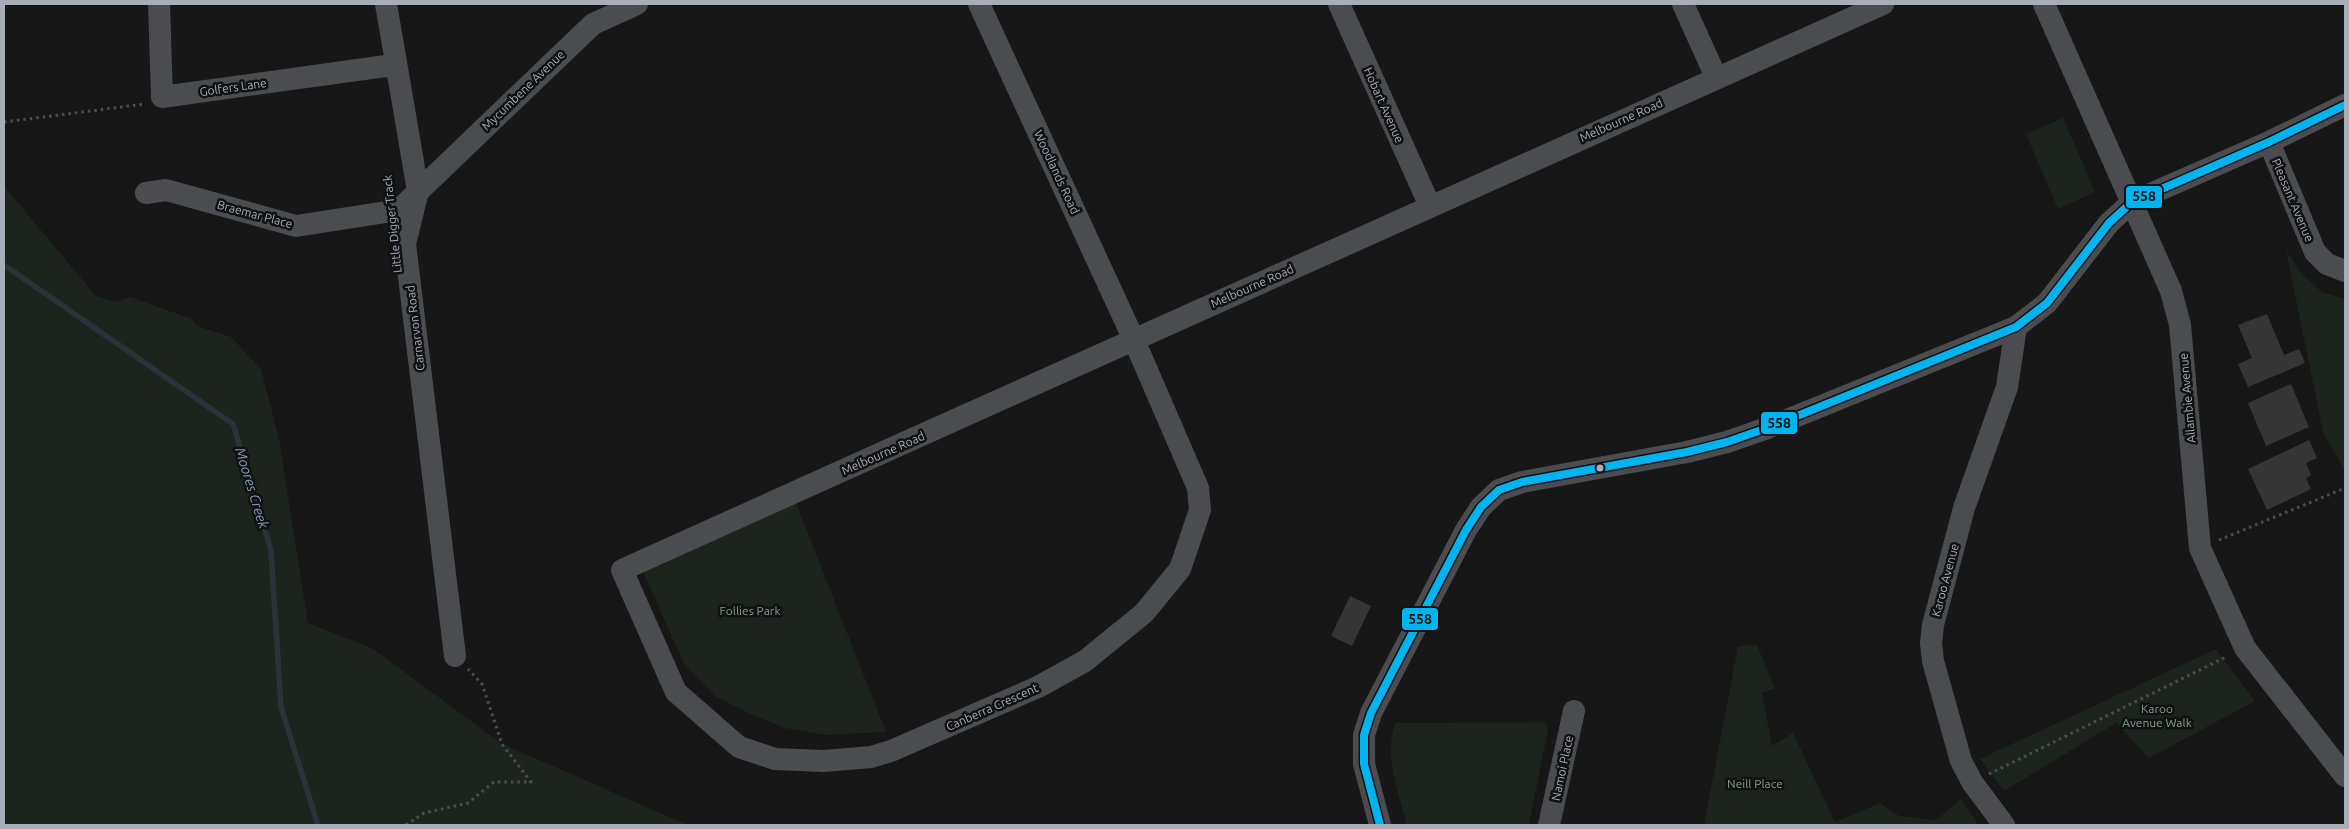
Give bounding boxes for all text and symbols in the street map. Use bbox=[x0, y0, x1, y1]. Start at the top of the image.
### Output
street label: Mycumbene Avenue bbox=[479, 47, 567, 133]
street label: Hobart Avenue bbox=[1362, 65, 1406, 145]
street label: Golfers Lane bbox=[199, 76, 267, 98]
street label: Melbourne Road bbox=[1577, 96, 1665, 144]
street label: Woodlands Road bbox=[1032, 128, 1082, 216]
street label: Pleasant Avenue bbox=[2270, 156, 2316, 244]
street label: Little Digger Track bbox=[380, 174, 404, 274]
line badge: 558 bbox=[2125, 185, 2163, 209]
text: 558 bbox=[2132, 188, 2156, 204]
street label: Braemar Place bbox=[216, 198, 294, 230]
street label: Melbourne Road bbox=[1208, 262, 1296, 310]
street label: Carnarvon Road bbox=[403, 285, 427, 371]
street label: Allambie Avenue bbox=[2177, 352, 2197, 444]
line badge: 558 bbox=[1760, 411, 1798, 435]
text: 558 bbox=[1767, 415, 1791, 431]
street label: Melbourne Road bbox=[839, 429, 927, 477]
water label: Moores Creek bbox=[232, 446, 272, 531]
unlabelled marker bbox=[1595, 463, 1605, 473]
street label: Karoo Avenue bbox=[1929, 542, 1961, 618]
park label: Follies Park bbox=[720, 604, 780, 617]
line badge: 558 bbox=[1401, 607, 1439, 631]
text: 558 bbox=[1408, 611, 1432, 627]
street label: Canberra Crescent bbox=[944, 681, 1040, 733]
park label: Karoo Avenue Walk bbox=[2122, 702, 2192, 729]
street label: Namoi Place bbox=[1549, 734, 1575, 802]
park label: Neill Place bbox=[1727, 777, 1783, 790]

